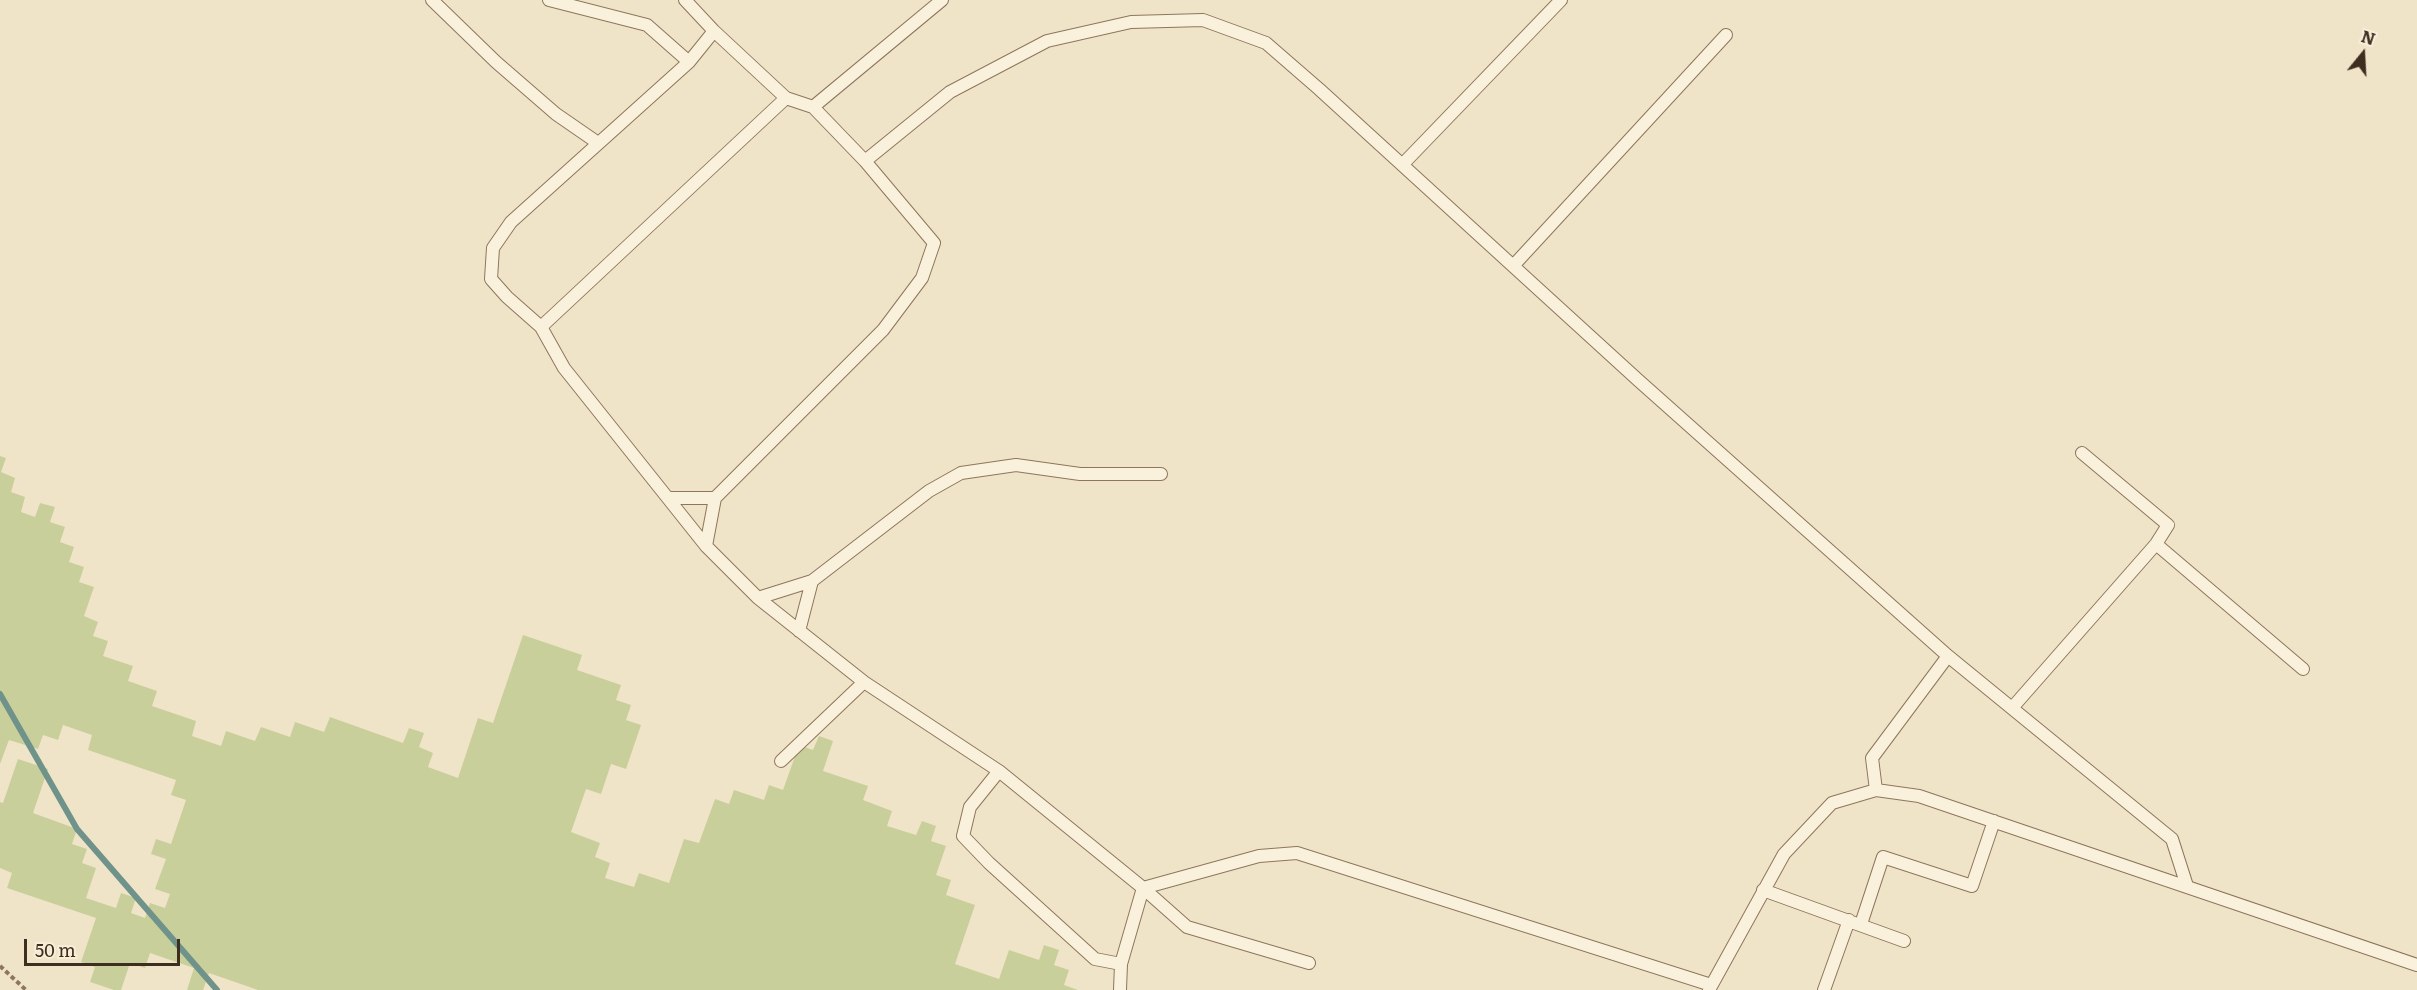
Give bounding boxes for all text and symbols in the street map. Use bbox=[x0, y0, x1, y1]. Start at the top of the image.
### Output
text: N bbox=[2358, 23, 2379, 50]
north arrow bbox=[2333, 24, 2393, 84]
scale bar bbox=[27, 927, 183, 965]
text: 50 m bbox=[35, 936, 76, 963]

